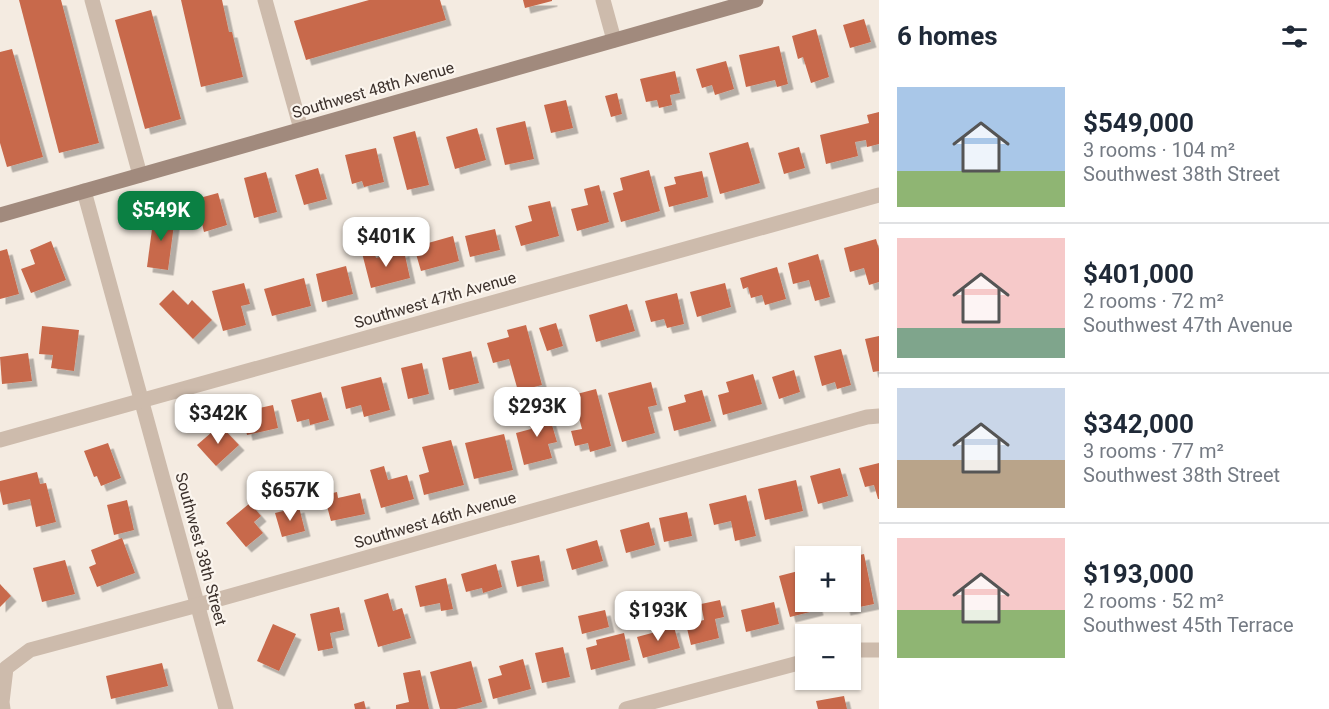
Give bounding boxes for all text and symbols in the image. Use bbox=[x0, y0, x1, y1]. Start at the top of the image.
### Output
icon: filters bbox=[1278, 20, 1311, 53]
text: 6 homes bbox=[897, 21, 998, 51]
street label: Southwest 48th Avenue bbox=[290, 58, 456, 122]
text: $549,000 bbox=[1083, 108, 1194, 138]
icon: home bbox=[945, 111, 1017, 183]
text: 3 rooms · 104 m² bbox=[1083, 138, 1235, 162]
text: Southwest 38th Street bbox=[1083, 162, 1280, 186]
pin: $549K bbox=[119, 191, 203, 242]
text: $549K bbox=[132, 198, 190, 222]
pin: $401K bbox=[344, 217, 428, 268]
text: $401K bbox=[357, 224, 415, 248]
text: $401,000 bbox=[1083, 259, 1194, 289]
icon: home bbox=[945, 262, 1017, 334]
street label: Southwest 47th Avenue bbox=[352, 268, 518, 332]
text: 2 rooms · 72 m² bbox=[1083, 289, 1224, 313]
text: Southwest 47th Avenue bbox=[1083, 313, 1293, 337]
pin: $293K bbox=[495, 387, 579, 438]
pin: $342K bbox=[176, 394, 260, 445]
text: $293K bbox=[508, 394, 566, 418]
text: $342K bbox=[189, 401, 247, 425]
text: $342,000 bbox=[1083, 409, 1194, 439]
icon: home bbox=[945, 412, 1017, 484]
text: 3 rooms · 77 m² bbox=[1083, 439, 1224, 463]
text: Southwest 38th Street bbox=[1083, 463, 1280, 487]
street label: Southwest 38th Street bbox=[171, 470, 231, 628]
pin: $657K bbox=[248, 471, 332, 522]
text: $657K bbox=[261, 478, 319, 502]
street label: Southwest 46th Avenue bbox=[352, 488, 518, 552]
map controls bbox=[795, 546, 861, 690]
button: + bbox=[795, 546, 861, 612]
text: $193,000 bbox=[1083, 559, 1194, 589]
icon: home bbox=[945, 562, 1017, 634]
text: 2 rooms · 52 m² bbox=[1083, 589, 1224, 613]
pin: $193K bbox=[616, 591, 700, 642]
text: $193K bbox=[629, 598, 687, 622]
text: Southwest 45th Terrace bbox=[1083, 613, 1294, 637]
button: − bbox=[795, 624, 861, 690]

